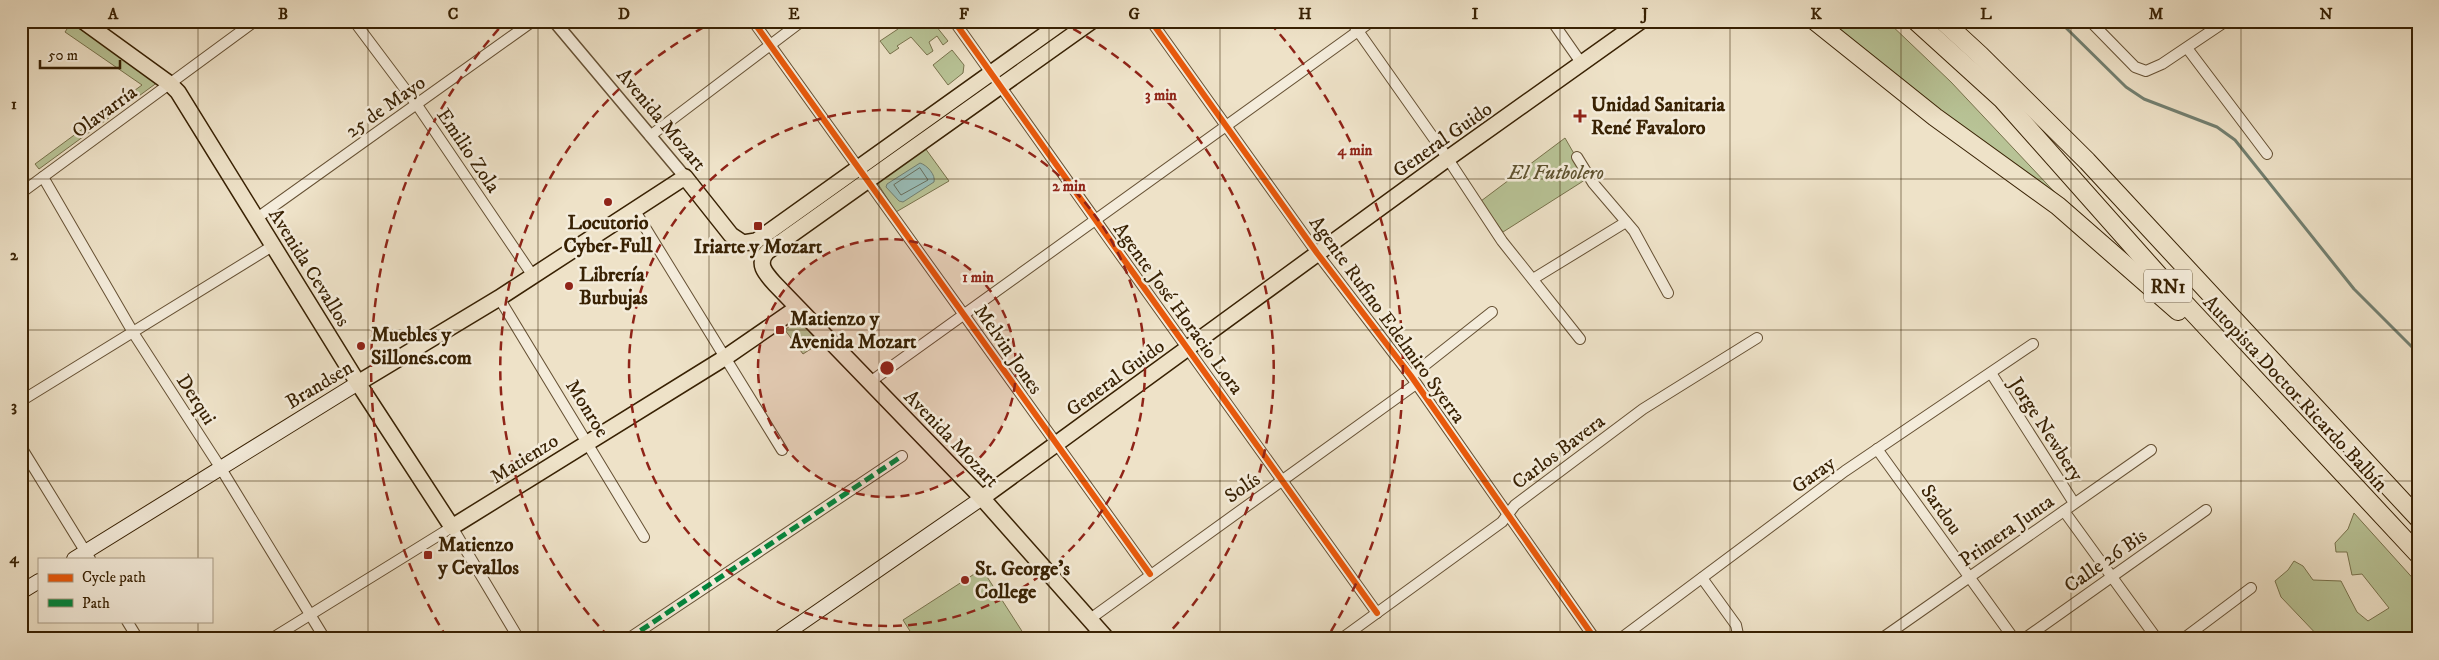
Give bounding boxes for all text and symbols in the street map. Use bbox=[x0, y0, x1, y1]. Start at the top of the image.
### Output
text: A bbox=[107, 4, 119, 24]
text: B bbox=[278, 4, 288, 24]
text: C bbox=[448, 4, 458, 24]
text: D bbox=[618, 4, 630, 24]
text: E bbox=[788, 4, 800, 24]
text: F bbox=[959, 4, 969, 24]
text: G bbox=[1128, 4, 1140, 24]
text: H bbox=[1298, 4, 1312, 24]
text: I bbox=[1472, 4, 1479, 24]
text: J bbox=[1640, 4, 1649, 24]
text: K bbox=[1810, 4, 1822, 24]
text: L bbox=[1980, 4, 1992, 24]
text: M bbox=[2149, 4, 2164, 24]
text: N bbox=[2319, 4, 2333, 24]
scale bar bbox=[40, 38, 120, 70]
text: 50 m bbox=[48, 46, 78, 65]
street label: Avenida Mozart bbox=[611, 63, 711, 176]
street label: 25 de Mayo bbox=[341, 71, 431, 144]
street label: Olavarría bbox=[67, 80, 143, 144]
text: 3 min bbox=[1145, 86, 1177, 105]
place label: Unidad Sanitaria René Favaloro bbox=[1591, 93, 1725, 141]
text: 1 bbox=[11, 94, 17, 114]
street label: General Guido bbox=[1388, 97, 1497, 184]
street label: Emilio Zola bbox=[430, 104, 505, 198]
marker: Unidad Sanitaria René Favaloro bbox=[1573, 109, 1587, 123]
text: 4 min bbox=[1337, 141, 1373, 160]
park label: El Futbolero bbox=[1507, 161, 1604, 186]
text: 2 min bbox=[1052, 177, 1086, 196]
marker: Locutorio Cyber-Full bbox=[602, 196, 614, 208]
street label: Avenida Cevallos bbox=[262, 204, 355, 332]
place label: Locutorio Cyber-Full bbox=[563, 211, 654, 259]
street label: Agente Rufino Edelmiro Syerra bbox=[1303, 211, 1471, 429]
street label: Agente José Horacio Lora bbox=[1107, 218, 1249, 400]
marker: Iriarte y Mozart bbox=[752, 220, 764, 232]
place label: Iriarte y Mozart bbox=[694, 235, 823, 260]
text: 2 bbox=[10, 245, 19, 265]
place label: Librería Burbujas bbox=[579, 263, 648, 311]
text: 1 min bbox=[962, 268, 994, 287]
road number: RN1 bbox=[2144, 270, 2192, 302]
marker: Librería Burbujas bbox=[563, 280, 575, 292]
street label: Autopista Doctor Ricardo Balbín bbox=[2197, 291, 2393, 498]
street label: Melvin Jones bbox=[968, 300, 1048, 400]
place label: Matienzo y Avenida Mozart bbox=[789, 307, 917, 355]
place label: Muebles y Sillones.com bbox=[371, 323, 472, 371]
marker: Matienzo y Avenida Mozart bbox=[774, 324, 786, 336]
street label: General Guido bbox=[1062, 334, 1170, 422]
marker: Muebles y Sillones.com bbox=[355, 340, 367, 352]
street label: Brandsen bbox=[281, 355, 359, 415]
centre of rings bbox=[878, 359, 896, 377]
street label: Derqui bbox=[170, 370, 221, 430]
street label: Jorge Newbery bbox=[2002, 372, 2089, 487]
street label: Monroe bbox=[559, 375, 614, 442]
street label: Avenida Mozart bbox=[898, 385, 1004, 493]
text: 3 bbox=[11, 396, 17, 416]
street label: Carlos Bavera bbox=[1508, 409, 1611, 495]
street label: Matienzo bbox=[486, 429, 563, 490]
street label: Garay bbox=[1787, 451, 1841, 499]
street label: Solís bbox=[1220, 467, 1266, 509]
street label: Sardou bbox=[1915, 480, 1967, 540]
street label: Primera Junta bbox=[1955, 489, 2060, 573]
street label: Calle 26 Bis bbox=[2060, 523, 2152, 599]
place label: Matienzo y Cevallos bbox=[437, 533, 519, 581]
text: 4 bbox=[8, 548, 19, 568]
marker: Matienzo y Cevallos bbox=[422, 549, 434, 561]
place label: St. George's College bbox=[975, 557, 1070, 605]
legend bbox=[38, 558, 212, 622]
text: Cycle path bbox=[82, 568, 146, 587]
marker: St. George's College bbox=[959, 574, 971, 586]
text: Path bbox=[82, 594, 110, 613]

